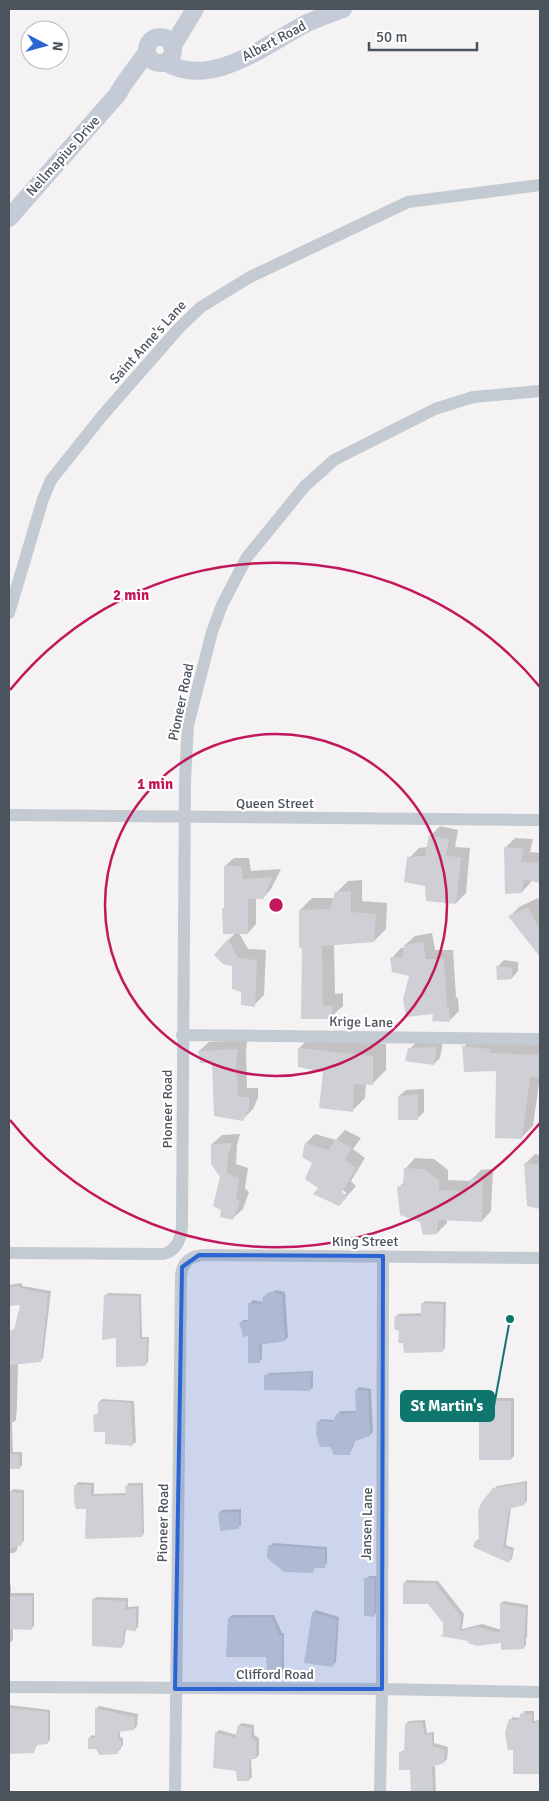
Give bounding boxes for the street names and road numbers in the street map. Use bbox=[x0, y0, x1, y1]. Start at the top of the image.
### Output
street label: Albert Road bbox=[239, 17, 309, 65]
street label: Nellmapius Drive bbox=[22, 112, 104, 200]
street label: Saint Anne's Lane bbox=[106, 297, 190, 387]
street label: Pioneer Road bbox=[164, 662, 198, 742]
street label: Queen Street bbox=[236, 795, 314, 812]
street label: Krige Lane bbox=[329, 1013, 393, 1031]
street label: Pioneer Road bbox=[159, 1070, 176, 1148]
street label: King Street bbox=[332, 1233, 398, 1250]
street label: Pioneer Road bbox=[154, 1483, 172, 1563]
street label: Jansen Lane bbox=[358, 1487, 376, 1561]
street label: Clifford Road bbox=[236, 1666, 314, 1683]

